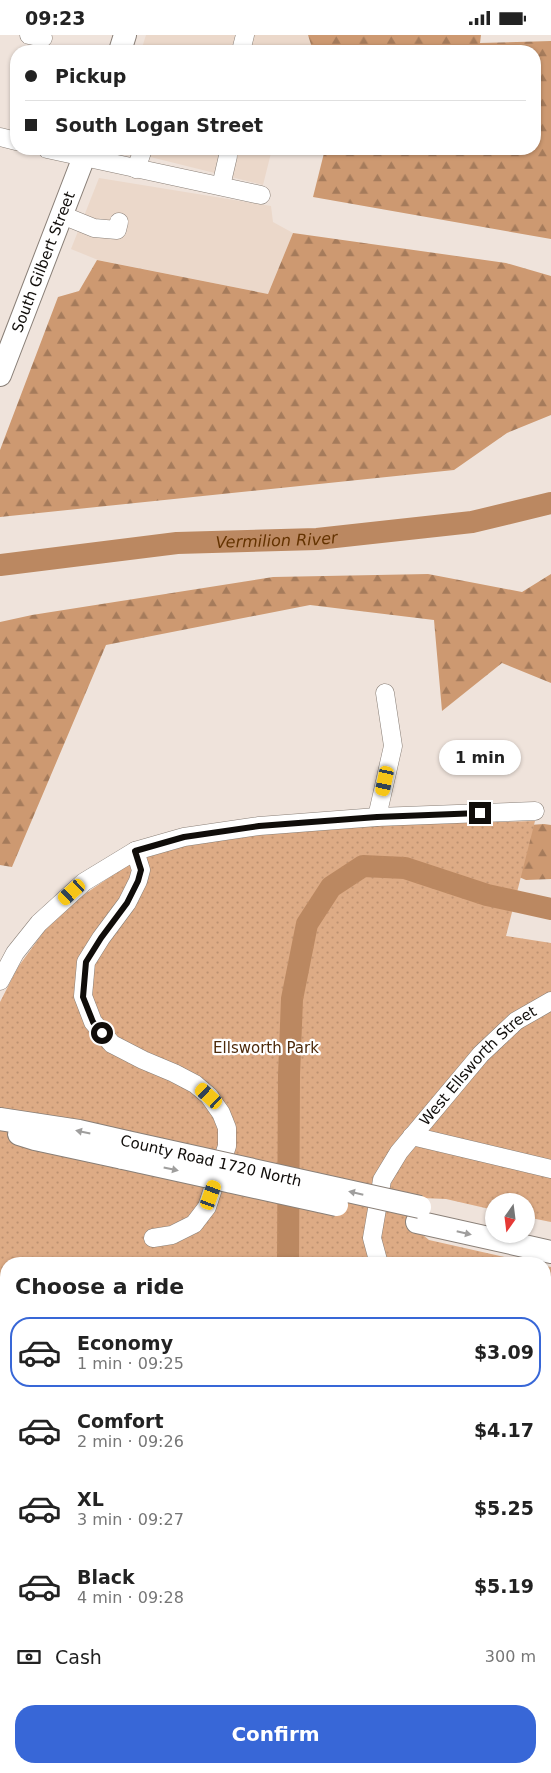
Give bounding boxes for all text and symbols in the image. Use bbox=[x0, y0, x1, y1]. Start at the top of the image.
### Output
text: 09:23 bbox=[25, 7, 85, 29]
text: Pickup bbox=[55, 65, 126, 87]
text: South Logan Street bbox=[55, 114, 263, 136]
street label: South Gilbert Street bbox=[8, 189, 79, 335]
water label: Vermilion River bbox=[215, 528, 340, 552]
callout: 1 min bbox=[439, 741, 521, 775]
text: 1 min bbox=[455, 748, 505, 767]
car bbox=[374, 765, 395, 797]
route end bbox=[469, 802, 491, 824]
car bbox=[55, 876, 88, 908]
street label: West Ellsworth Street bbox=[416, 1002, 540, 1129]
route start bbox=[91, 1022, 113, 1044]
park label: Ellsworth Park bbox=[213, 1039, 319, 1057]
car bbox=[192, 1080, 225, 1112]
one-way arrow bbox=[75, 1128, 90, 1136]
street label: County Road 1720 North bbox=[119, 1131, 303, 1191]
one-way arrow bbox=[163, 1165, 179, 1173]
car bbox=[198, 1178, 223, 1212]
one-way arrow bbox=[348, 1189, 363, 1197]
north arrow bbox=[485, 1193, 535, 1243]
map controls bbox=[485, 1193, 535, 1243]
one-way arrow bbox=[457, 1229, 472, 1237]
text: Choose a ride bbox=[15, 1274, 184, 1299]
icon: car bbox=[17, 1330, 62, 1375]
text: Economy bbox=[77, 1332, 173, 1354]
text: $3.09 bbox=[474, 1341, 534, 1363]
text: 1 min · 09:25 bbox=[77, 1354, 184, 1373]
icon: car bbox=[17, 1408, 62, 1453]
text: Comfort bbox=[77, 1410, 164, 1432]
text: $4.17 bbox=[474, 1419, 534, 1441]
text: 2 min · 09:26 bbox=[77, 1432, 184, 1451]
icon: car bbox=[17, 1486, 62, 1531]
text: XL bbox=[77, 1488, 104, 1510]
text: $5.25 bbox=[474, 1497, 534, 1519]
text: 3 min · 09:27 bbox=[77, 1510, 184, 1529]
icon: car bbox=[17, 1564, 62, 1609]
text: Black bbox=[77, 1566, 135, 1588]
text: $5.19 bbox=[474, 1575, 534, 1597]
text: 4 min · 09:28 bbox=[77, 1588, 184, 1607]
icon: cash bbox=[15, 1643, 43, 1671]
text: Cash bbox=[55, 1646, 102, 1668]
text: 300 m bbox=[485, 1647, 536, 1666]
button: Confirm bbox=[15, 1705, 536, 1763]

